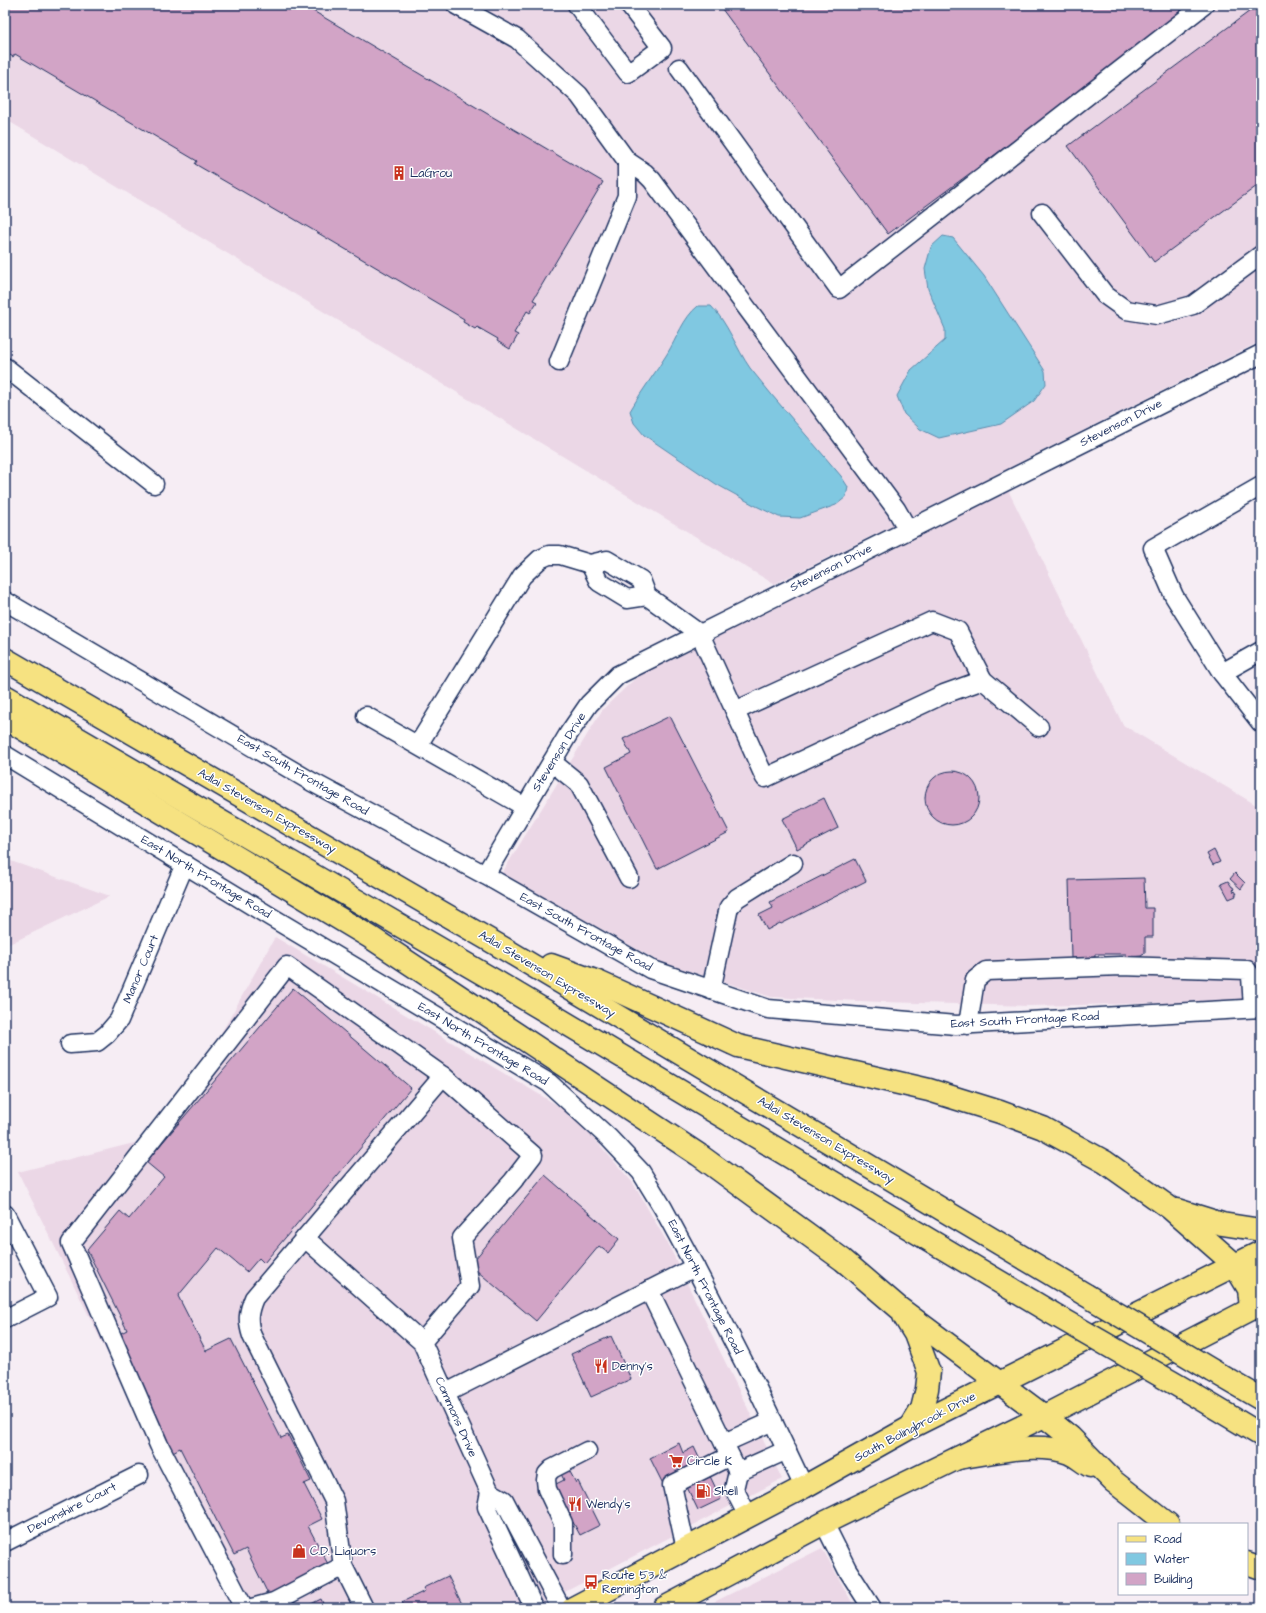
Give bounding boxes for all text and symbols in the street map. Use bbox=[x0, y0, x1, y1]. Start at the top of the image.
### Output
building icon: LaGrou bbox=[391, 165, 407, 181]
place label: LaGrou bbox=[410, 165, 452, 182]
street label: Stevenson Drive bbox=[1077, 395, 1166, 451]
street label: Stevenson Drive bbox=[787, 540, 876, 596]
street label: Stevenson Drive bbox=[528, 709, 590, 795]
street label: East South Frontage Road bbox=[234, 730, 372, 820]
street label: Adlai Stevenson Expressway bbox=[194, 764, 339, 859]
street label: East North Frontage Road bbox=[137, 831, 274, 924]
street label: East South Frontage Road bbox=[516, 889, 655, 976]
street label: Adlai Stevenson Expressway bbox=[475, 926, 619, 1023]
street label: Manor Court bbox=[119, 932, 163, 1006]
street label: East North Frontage Road bbox=[414, 998, 551, 1091]
street label: East South Frontage Road bbox=[950, 1008, 1100, 1033]
street label: Adlai Stevenson Expressway bbox=[754, 1092, 898, 1189]
street label: East North Frontage Road bbox=[663, 1217, 746, 1358]
restaurant icon: Denny's bbox=[593, 1358, 609, 1374]
place label: Denny's bbox=[612, 1358, 653, 1376]
street label: Commons Drive bbox=[431, 1374, 482, 1460]
street label: South Bolingbrook Drive bbox=[851, 1387, 980, 1467]
supermarket icon: Circle K bbox=[668, 1453, 684, 1469]
place label: Circle K bbox=[687, 1453, 733, 1470]
street label: Devonshire Court bbox=[25, 1478, 120, 1538]
fuel station icon: Shell bbox=[695, 1483, 711, 1499]
place label: Shell bbox=[714, 1483, 738, 1500]
restaurant icon: Wendy's bbox=[567, 1496, 583, 1512]
place label: Wendy's bbox=[586, 1496, 630, 1514]
legend bbox=[1118, 1523, 1248, 1595]
text: Road bbox=[1154, 1531, 1182, 1548]
shop icon: C.D. Liquors bbox=[291, 1543, 307, 1559]
place label: C.D. Liquors bbox=[310, 1543, 376, 1560]
text: Water bbox=[1154, 1551, 1190, 1568]
place label: Route 53 & Remington bbox=[602, 1567, 667, 1599]
text: Building bbox=[1154, 1571, 1192, 1589]
bus stop icon: Route 53 & Remington bbox=[583, 1574, 599, 1590]

